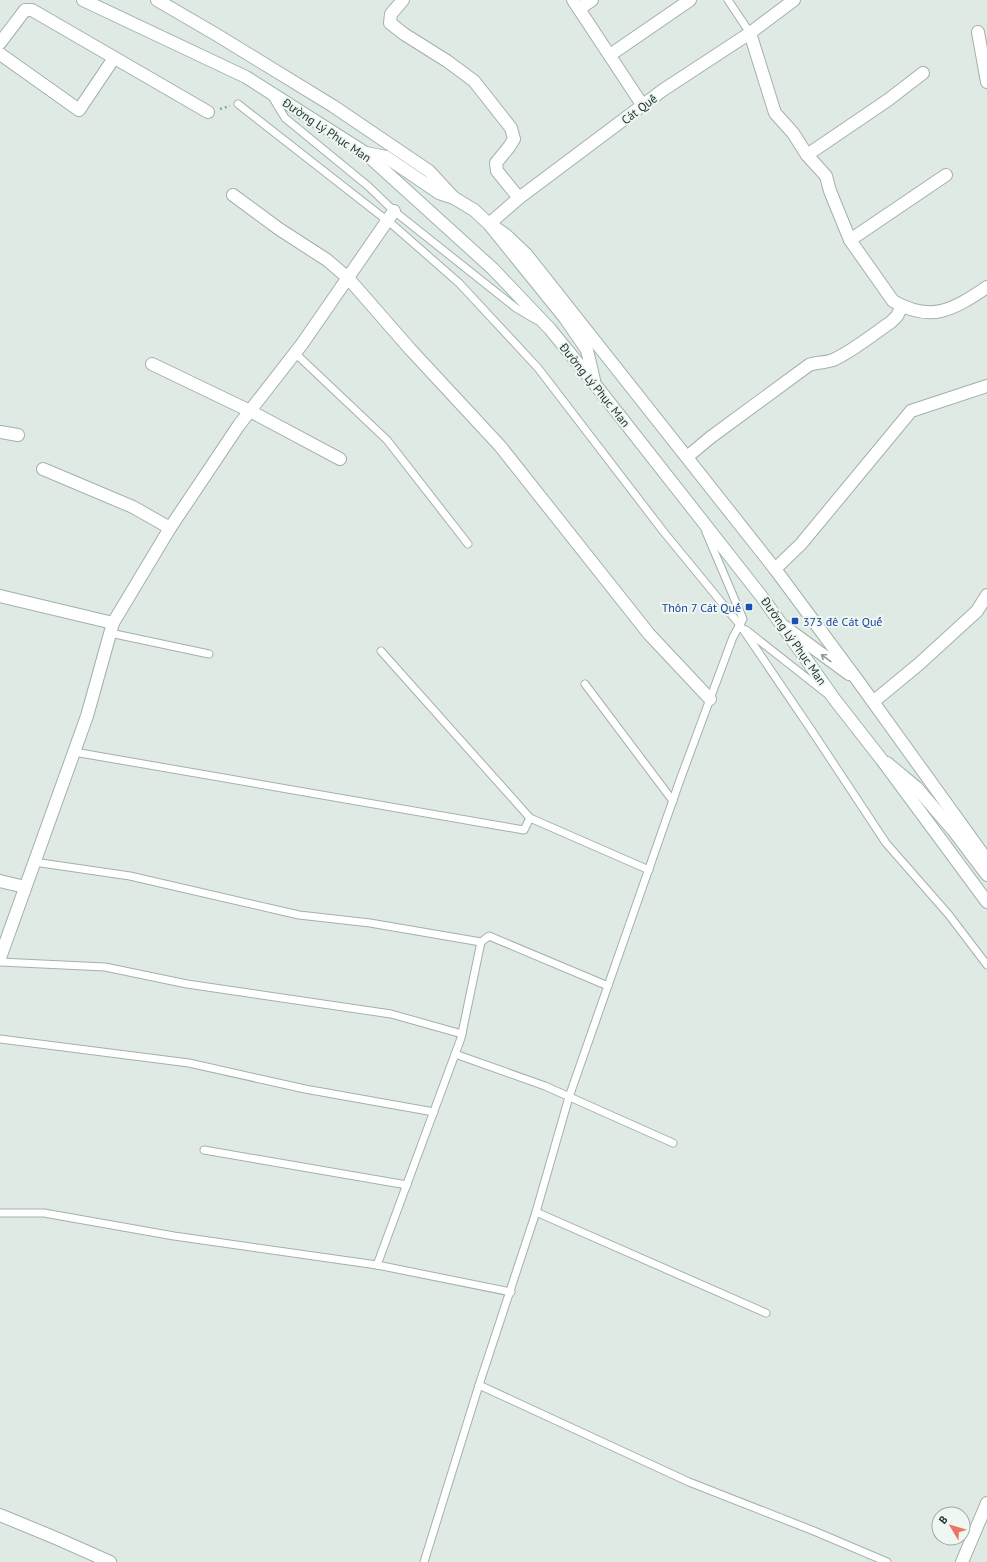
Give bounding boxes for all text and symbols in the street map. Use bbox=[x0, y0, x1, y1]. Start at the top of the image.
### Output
street label: Cát Quế bbox=[618, 91, 660, 127]
street label: Đường Lý Phục Man bbox=[279, 94, 374, 165]
street label: Đường Lý Phục Man bbox=[556, 339, 633, 430]
street label: Đường Lý Phục Man bbox=[758, 593, 830, 688]
place label: Thôn 7 Cát Quế bbox=[662, 600, 741, 615]
marker: Thôn 7 Cát Quế bbox=[744, 602, 754, 612]
place label: 373 đê Cát Quế bbox=[803, 614, 882, 629]
marker: 373 đê Cát Quế bbox=[790, 616, 800, 626]
one-way arrow bbox=[821, 654, 832, 662]
north arrow bbox=[931, 1506, 971, 1546]
text: B bbox=[936, 1513, 951, 1527]

